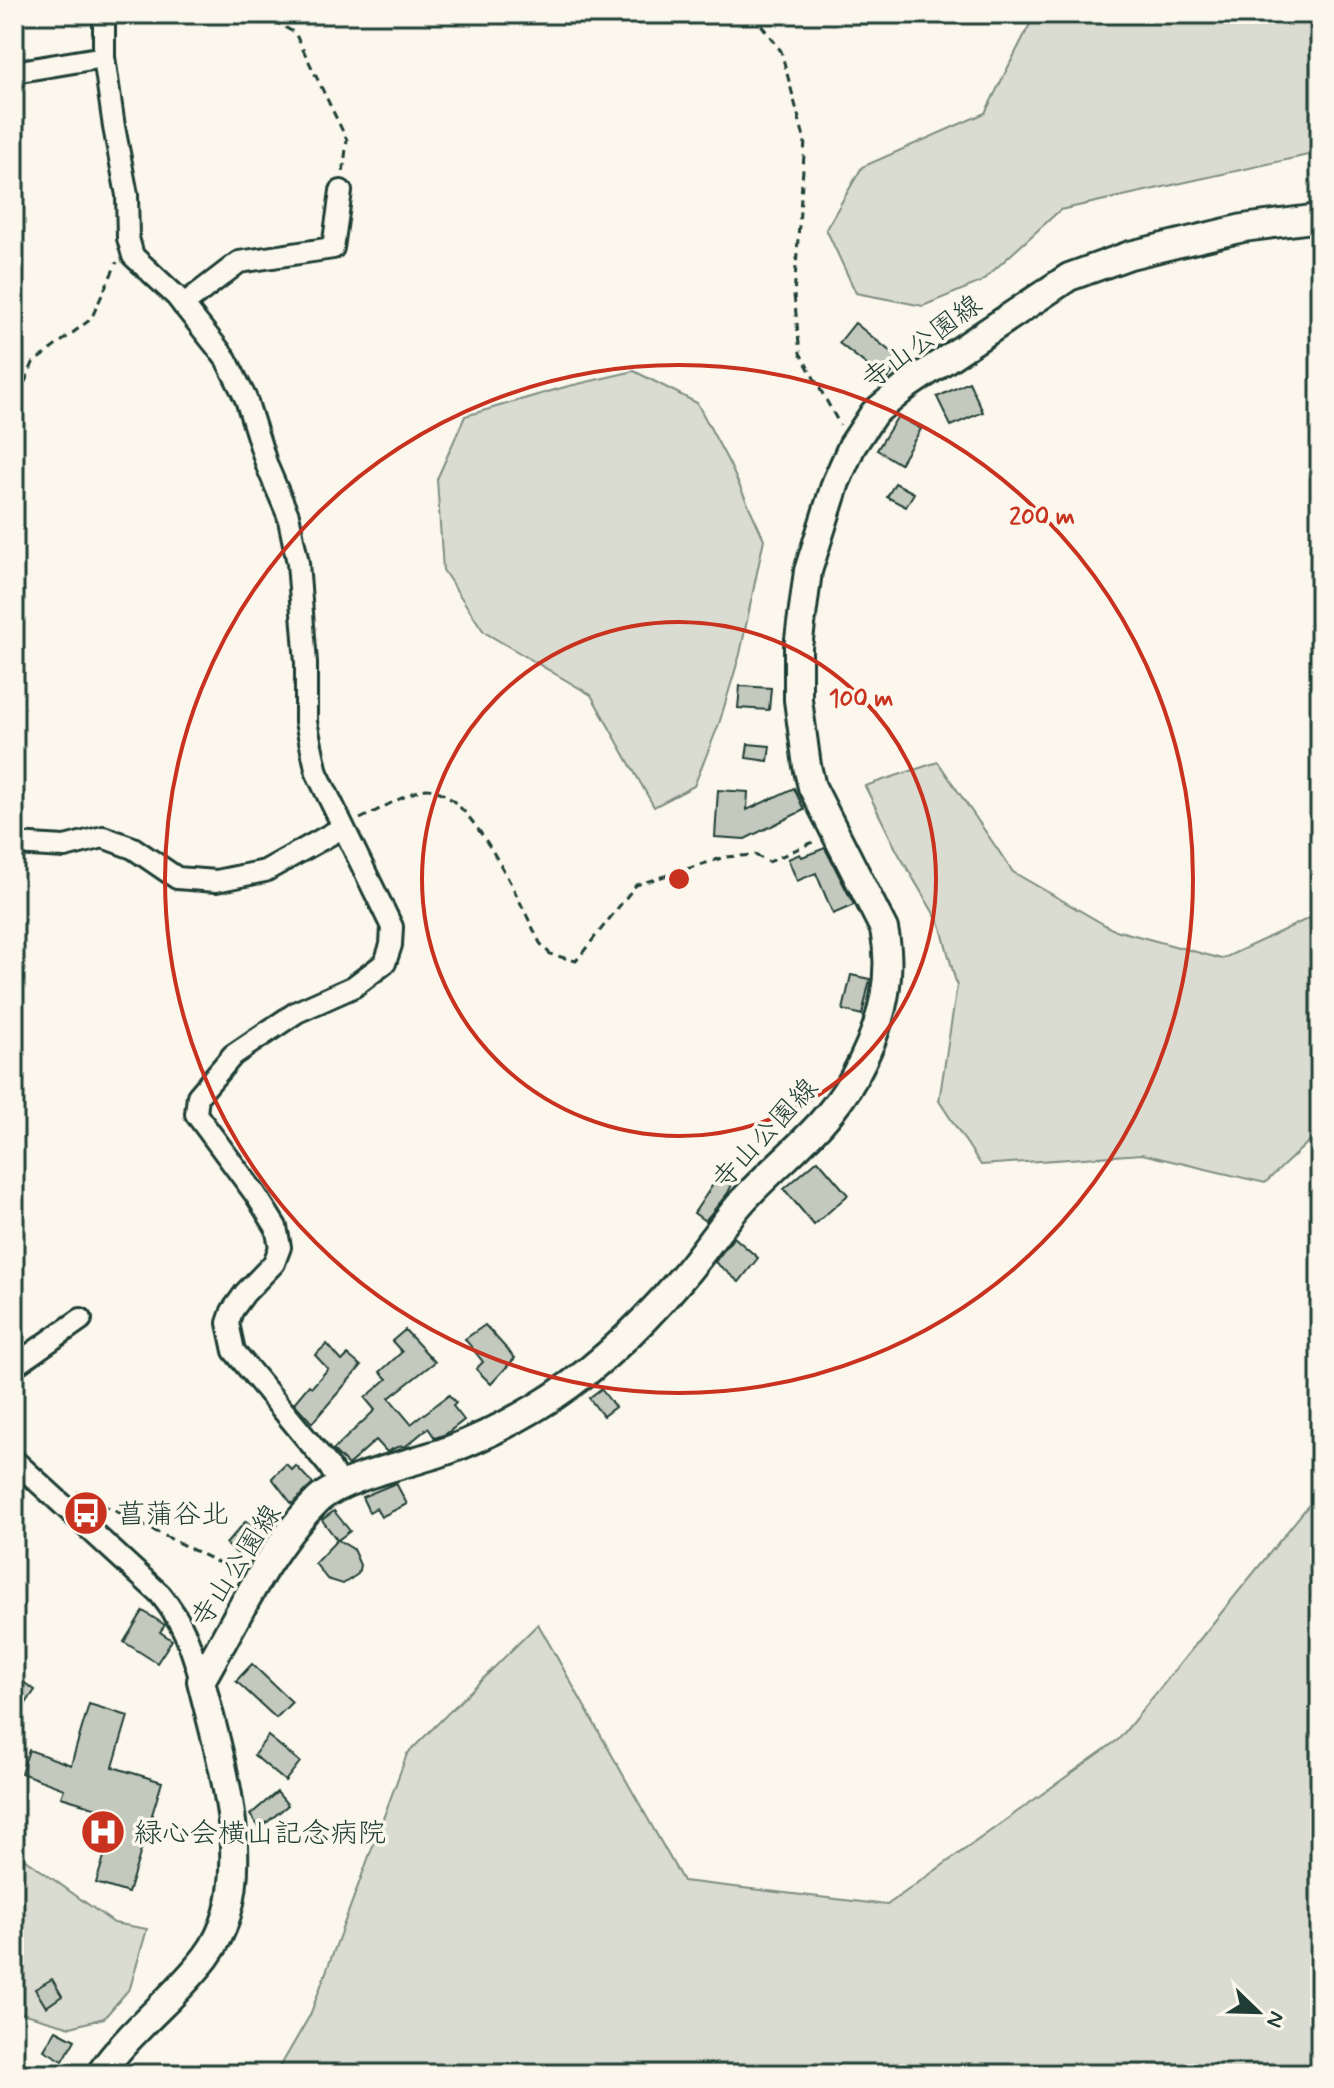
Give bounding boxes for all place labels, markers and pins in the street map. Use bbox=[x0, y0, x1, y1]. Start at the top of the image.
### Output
centre of rings bbox=[665, 865, 693, 893]
bus stop icon: 菖蒲谷北 bbox=[62, 1489, 110, 1537]
place label: 菖蒲谷北 bbox=[117, 1497, 229, 1534]
hospital icon: 緑心会横山記念病院 bbox=[79, 1808, 127, 1856]
place label: 緑心会横山記念病院 bbox=[134, 1816, 386, 1853]

